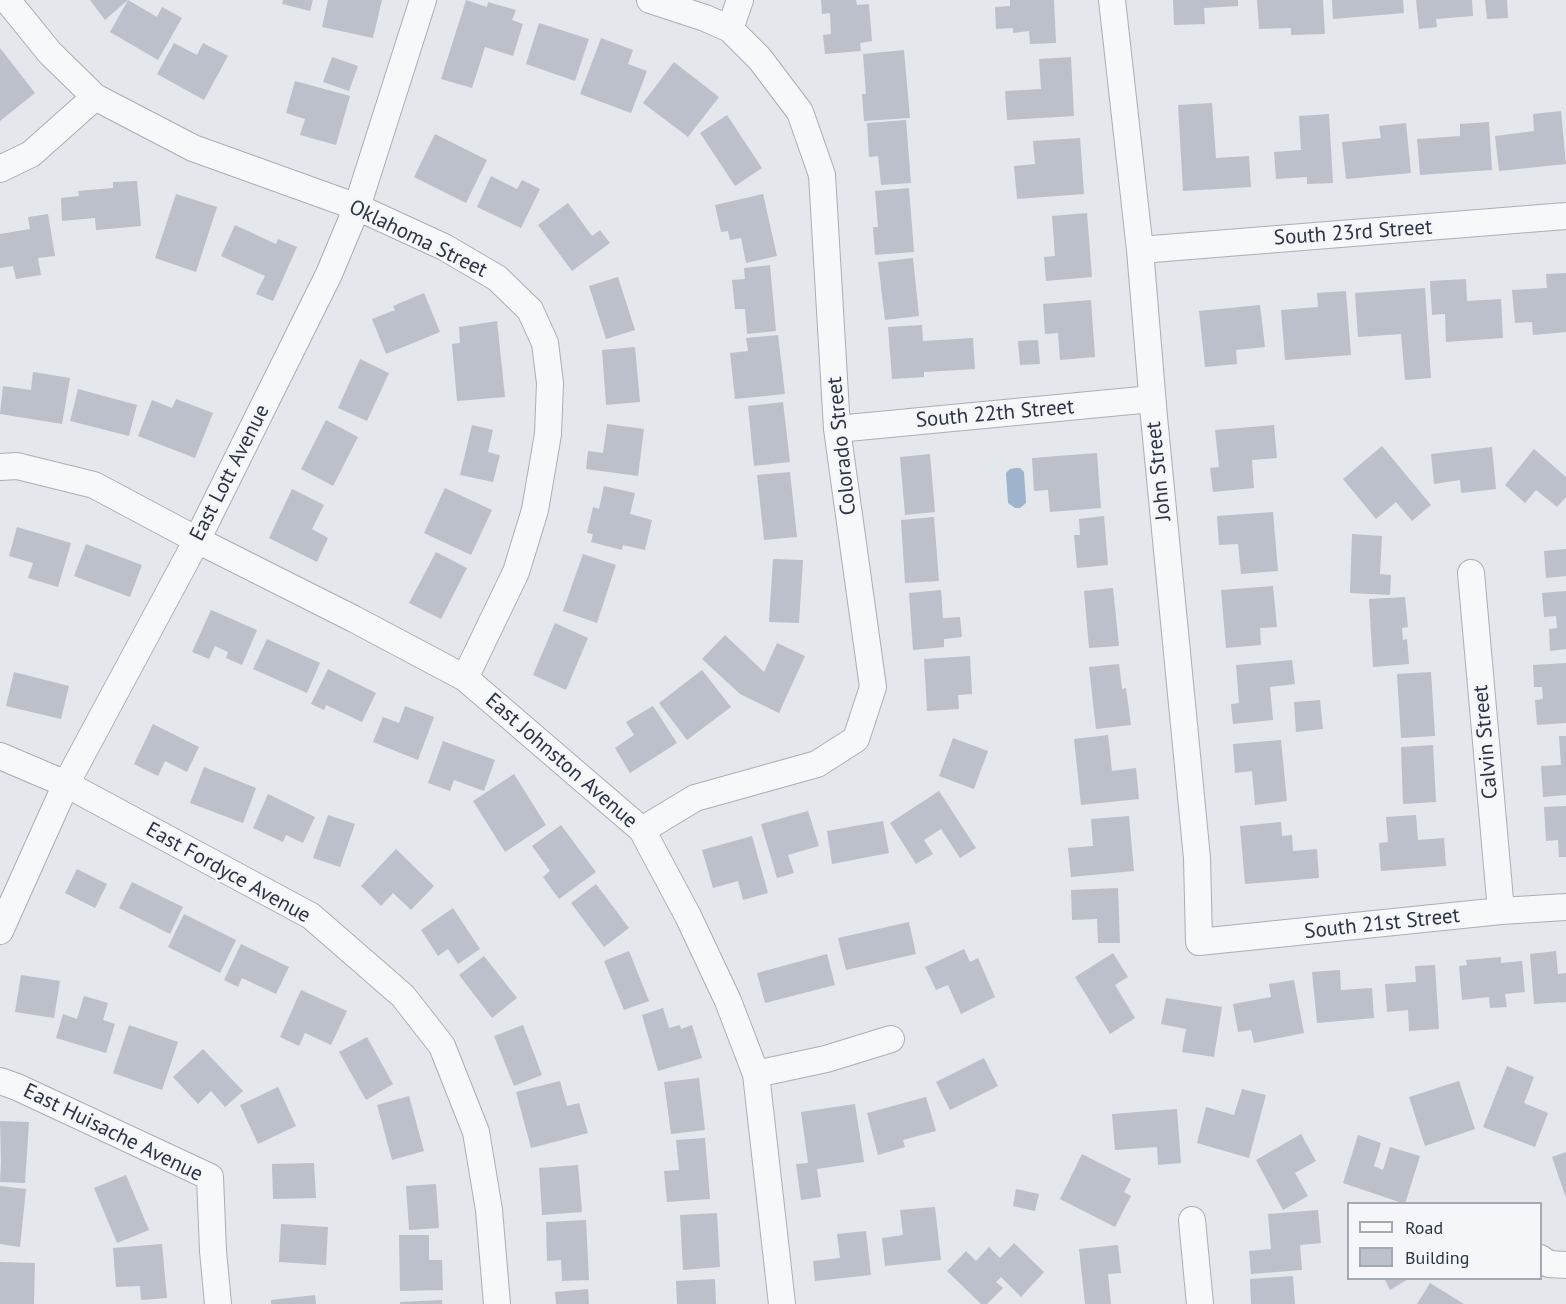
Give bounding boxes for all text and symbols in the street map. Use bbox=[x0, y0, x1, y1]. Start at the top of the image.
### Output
street label: Oklahoma Street bbox=[345, 195, 491, 283]
street label: South 23rd Street bbox=[1273, 215, 1433, 251]
street label: Colorado Street bbox=[822, 375, 862, 517]
street label: South 22th Street bbox=[915, 395, 1075, 433]
street label: East Lott Avenue bbox=[185, 401, 275, 545]
street label: John Street bbox=[1141, 420, 1177, 522]
street label: Calvin Street bbox=[1468, 684, 1504, 800]
street label: East Johnston Avenue bbox=[480, 688, 642, 834]
street label: East Fordyce Avenue bbox=[141, 817, 315, 929]
street label: South 21st Street bbox=[1303, 903, 1461, 945]
street label: East Huisache Avenue bbox=[19, 1079, 207, 1187]
legend bbox=[1347, 1202, 1542, 1280]
text: Road bbox=[1405, 1216, 1443, 1239]
text: Building bbox=[1405, 1246, 1469, 1269]

